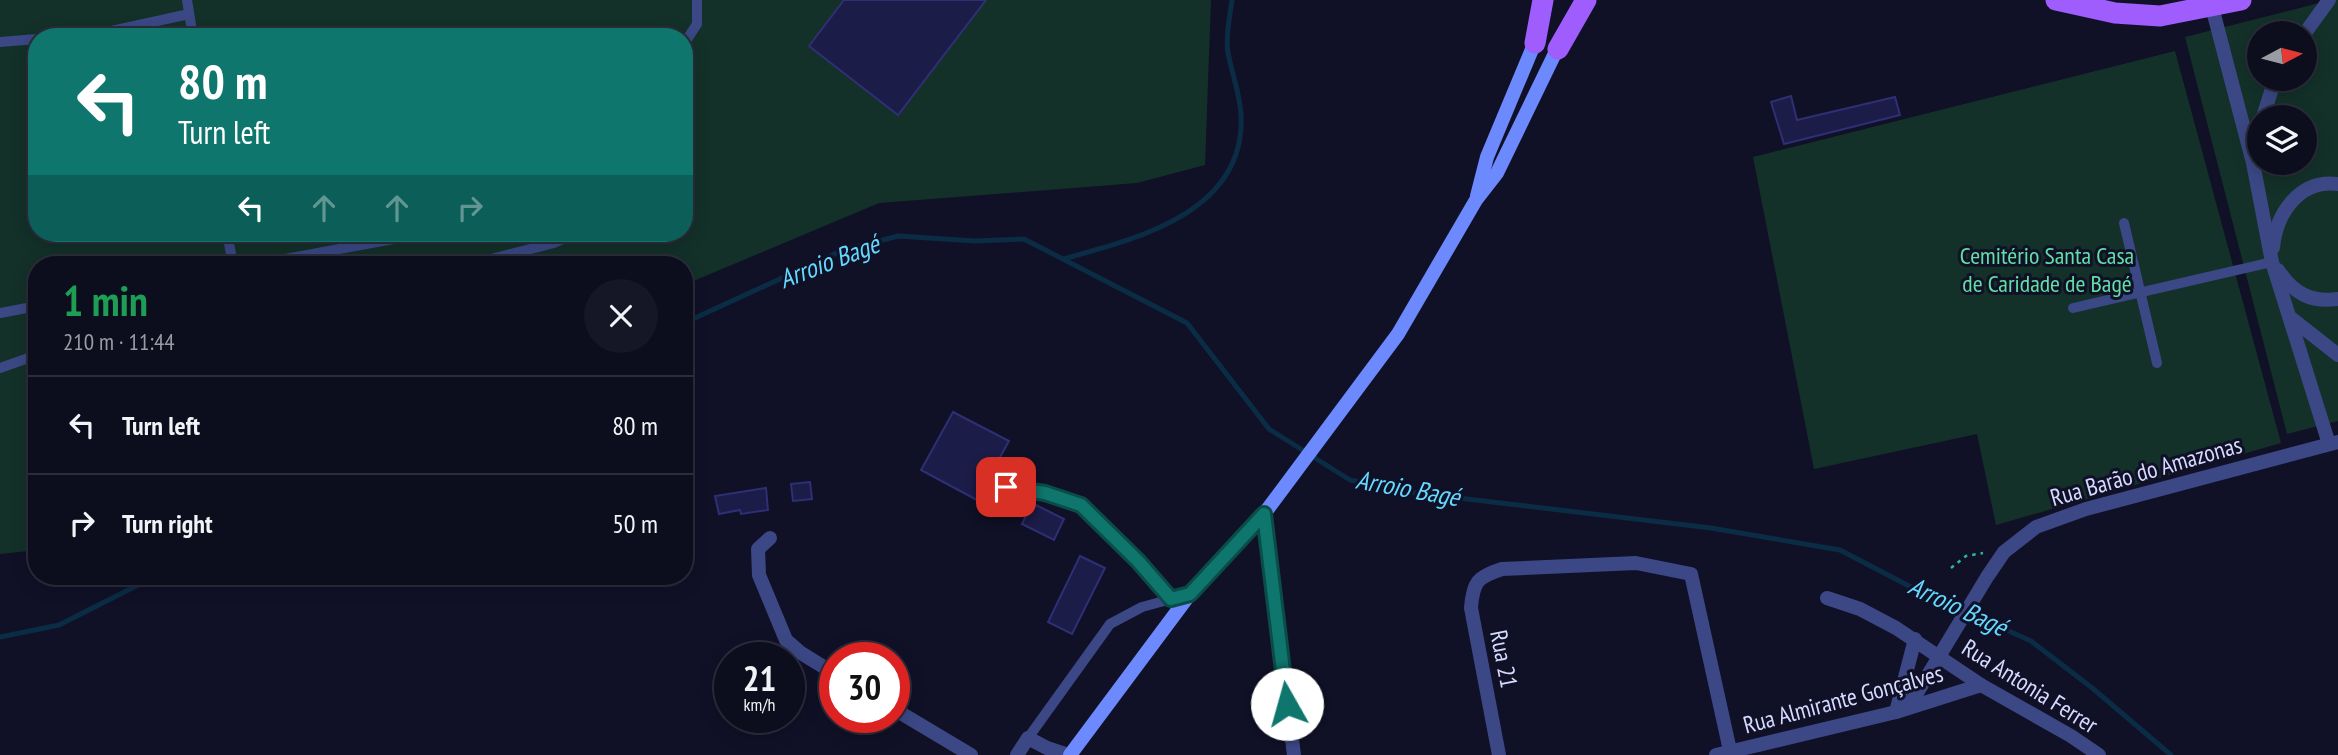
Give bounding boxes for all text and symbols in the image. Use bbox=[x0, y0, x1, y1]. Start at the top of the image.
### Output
north arrow bbox=[2247, 21, 2317, 91]
map controls bbox=[2247, 21, 2317, 175]
text: 80 m bbox=[178, 49, 267, 113]
icon: left bbox=[63, 56, 154, 147]
button: layers bbox=[2247, 105, 2317, 175]
text: Turn left bbox=[178, 111, 270, 153]
icon: left bbox=[232, 189, 270, 227]
icon: ahead bbox=[305, 189, 343, 227]
icon: ahead bbox=[378, 189, 416, 227]
icon: right bbox=[451, 189, 489, 227]
water label: Arroio Bagé bbox=[774, 226, 886, 295]
park label: Cemitério Santa Casa de Caridade de Bagé bbox=[1960, 240, 2134, 299]
text: 1 min bbox=[63, 273, 148, 328]
button: close bbox=[584, 279, 658, 353]
text: 210 m · 11:44 bbox=[63, 327, 175, 356]
icon: left bbox=[63, 406, 101, 444]
text: Turn left bbox=[122, 409, 200, 442]
text: 80 m bbox=[612, 409, 658, 442]
street label: Rua Barão do Amazonas bbox=[2047, 429, 2245, 513]
pin bbox=[976, 457, 1036, 517]
water label: Arroio Bagé bbox=[1354, 463, 1465, 514]
icon: arrive bbox=[987, 468, 1025, 506]
icon: right bbox=[63, 504, 101, 542]
text: Turn right bbox=[122, 507, 213, 540]
text: 50 m bbox=[612, 507, 658, 540]
water label: Arroio Bagé bbox=[1904, 569, 2015, 644]
street label: Rua 21 bbox=[1483, 627, 1525, 691]
street label: Rua Antonia Ferrer bbox=[1956, 632, 2104, 740]
speed limit sign: 30 bbox=[819, 642, 910, 733]
text: 21 bbox=[743, 655, 776, 701]
street label: Rua Almirante Gonçalves bbox=[1740, 657, 1946, 741]
position arrow bbox=[1250, 667, 1324, 741]
text: km/h bbox=[744, 693, 775, 716]

